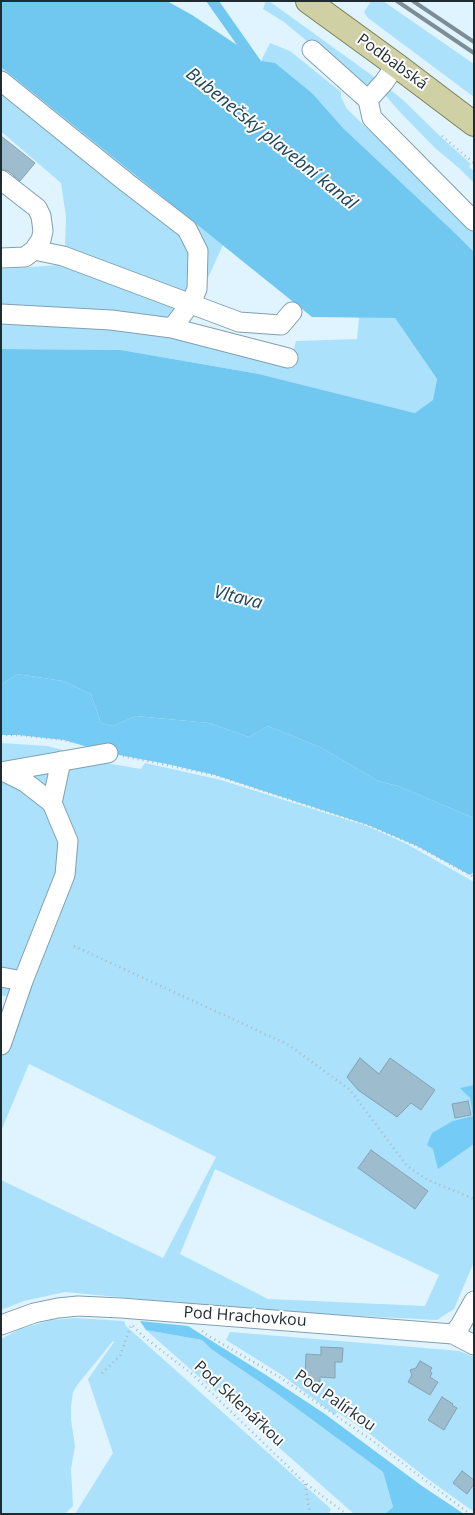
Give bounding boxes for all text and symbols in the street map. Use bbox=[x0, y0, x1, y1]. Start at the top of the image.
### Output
street label: Podbabská bbox=[353, 30, 431, 94]
water label: Bubenečský plavební kanál bbox=[181, 63, 361, 215]
water label: Vltava bbox=[212, 582, 264, 614]
street label: Pod Hrachovkou bbox=[183, 1303, 307, 1331]
street label: Pod Sklenářkou bbox=[190, 1357, 288, 1451]
street label: Pod Palírkou bbox=[291, 1366, 379, 1436]

